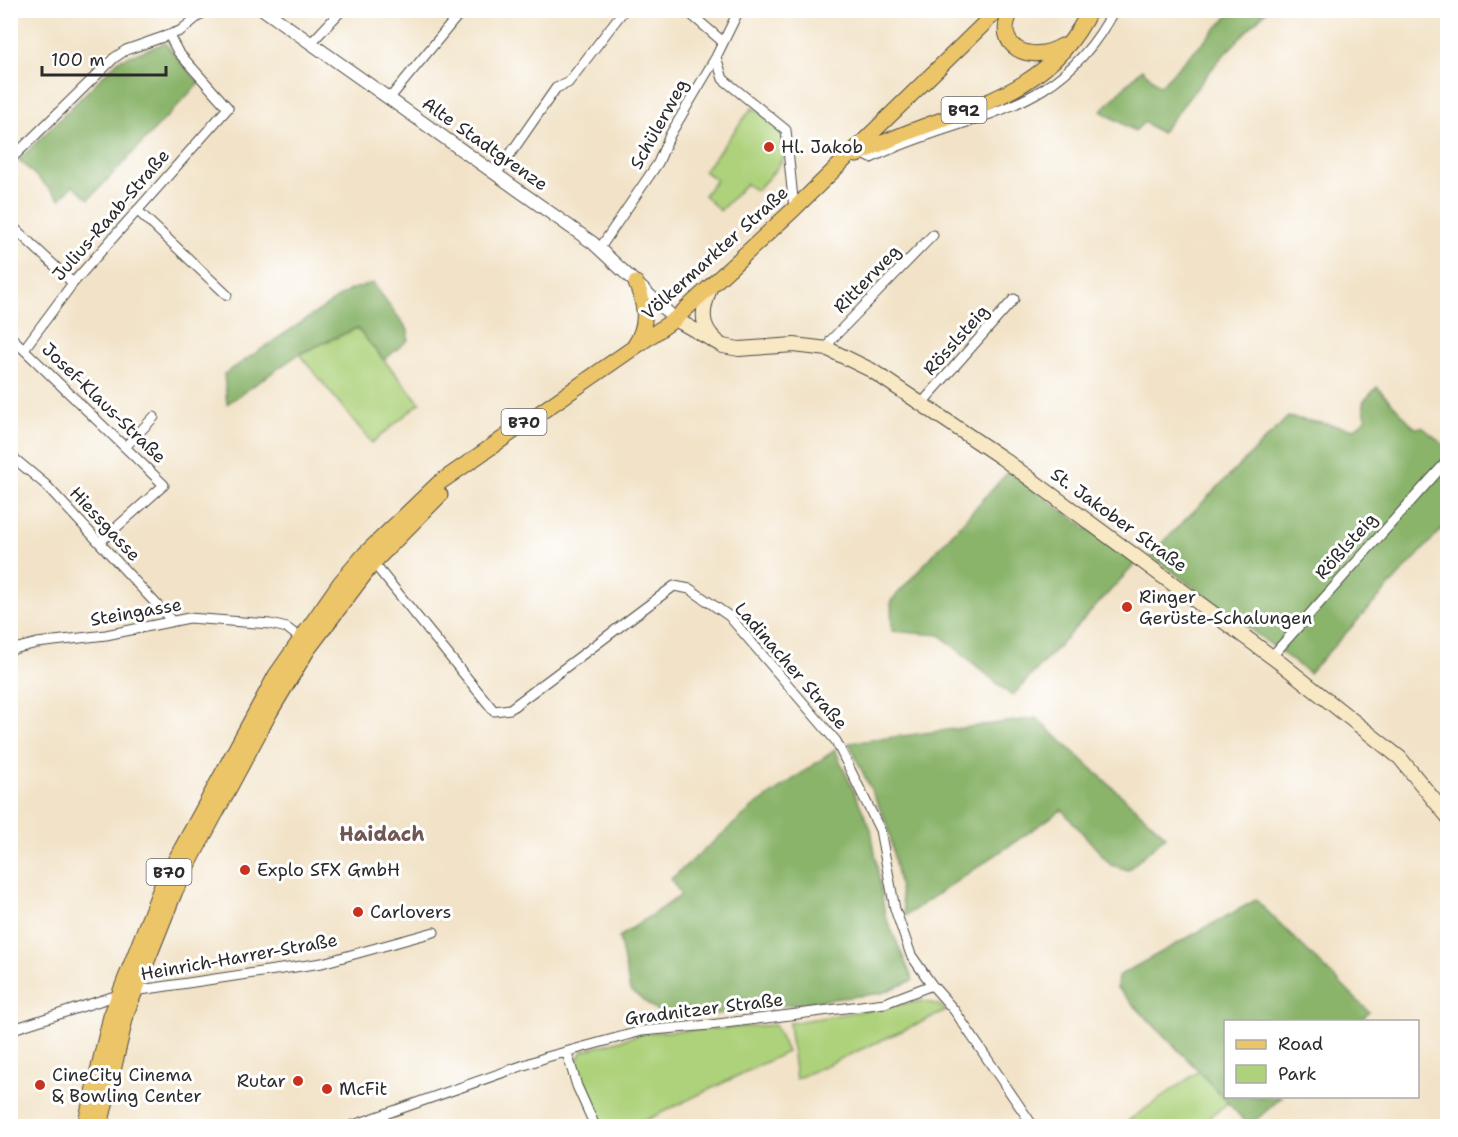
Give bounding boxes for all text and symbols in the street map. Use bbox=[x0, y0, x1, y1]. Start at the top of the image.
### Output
scale bar bbox=[42, 39, 166, 77]
text: 100 m bbox=[51, 48, 105, 72]
street label: Schülerweg bbox=[624, 75, 694, 173]
street label: Alte Stadtgrenze bbox=[417, 92, 553, 196]
road number: B92 bbox=[942, 97, 986, 123]
place label: Hl. Jakob bbox=[781, 135, 863, 159]
marker: Hl. Jakob bbox=[762, 140, 776, 154]
street label: Julius-Raab-Straße bbox=[47, 144, 175, 286]
street label: Völkermarkter Straße bbox=[637, 181, 793, 325]
street label: Ritterweg bbox=[828, 239, 906, 319]
street label: Rösslsteig bbox=[918, 300, 994, 380]
street label: Josef-Klaus-Straße bbox=[37, 337, 171, 469]
road number: B70 bbox=[502, 409, 546, 435]
street label: St. Jakober Straße bbox=[1046, 462, 1192, 578]
street label: Hiessgasse bbox=[64, 481, 146, 567]
street label: Rößlsteig bbox=[1310, 507, 1382, 585]
place label: Ringer Gerüste-Schalungen bbox=[1139, 585, 1312, 630]
street label: Steingasse bbox=[88, 592, 184, 632]
street label: Ladinacher Straße bbox=[729, 597, 853, 735]
marker: Ringer Gerüste-Schalungen bbox=[1120, 600, 1134, 614]
district label: Haidach bbox=[339, 821, 425, 847]
place label: Explo SFX GmbH bbox=[257, 858, 400, 882]
road number: B70 bbox=[146, 859, 192, 885]
marker: Explo SFX GmbH bbox=[238, 863, 252, 877]
place label: Carlovers bbox=[370, 900, 452, 924]
marker: Carlovers bbox=[351, 905, 365, 919]
street label: Heinrich-Harrer-Straße bbox=[139, 928, 339, 986]
street label: Gradnitzer Straße bbox=[623, 987, 785, 1031]
legend bbox=[1224, 1020, 1419, 1098]
text: Road bbox=[1278, 1032, 1323, 1056]
text: Park bbox=[1278, 1062, 1317, 1086]
place label: CineCity Cinema & Bowling Center bbox=[52, 1063, 202, 1108]
place label: Rutar bbox=[237, 1069, 286, 1093]
marker: Rutar bbox=[291, 1074, 305, 1088]
place label: McFit bbox=[339, 1077, 387, 1101]
marker: CineCity Cinema & Bowling Center bbox=[33, 1078, 47, 1092]
marker: McFit bbox=[320, 1082, 334, 1096]

